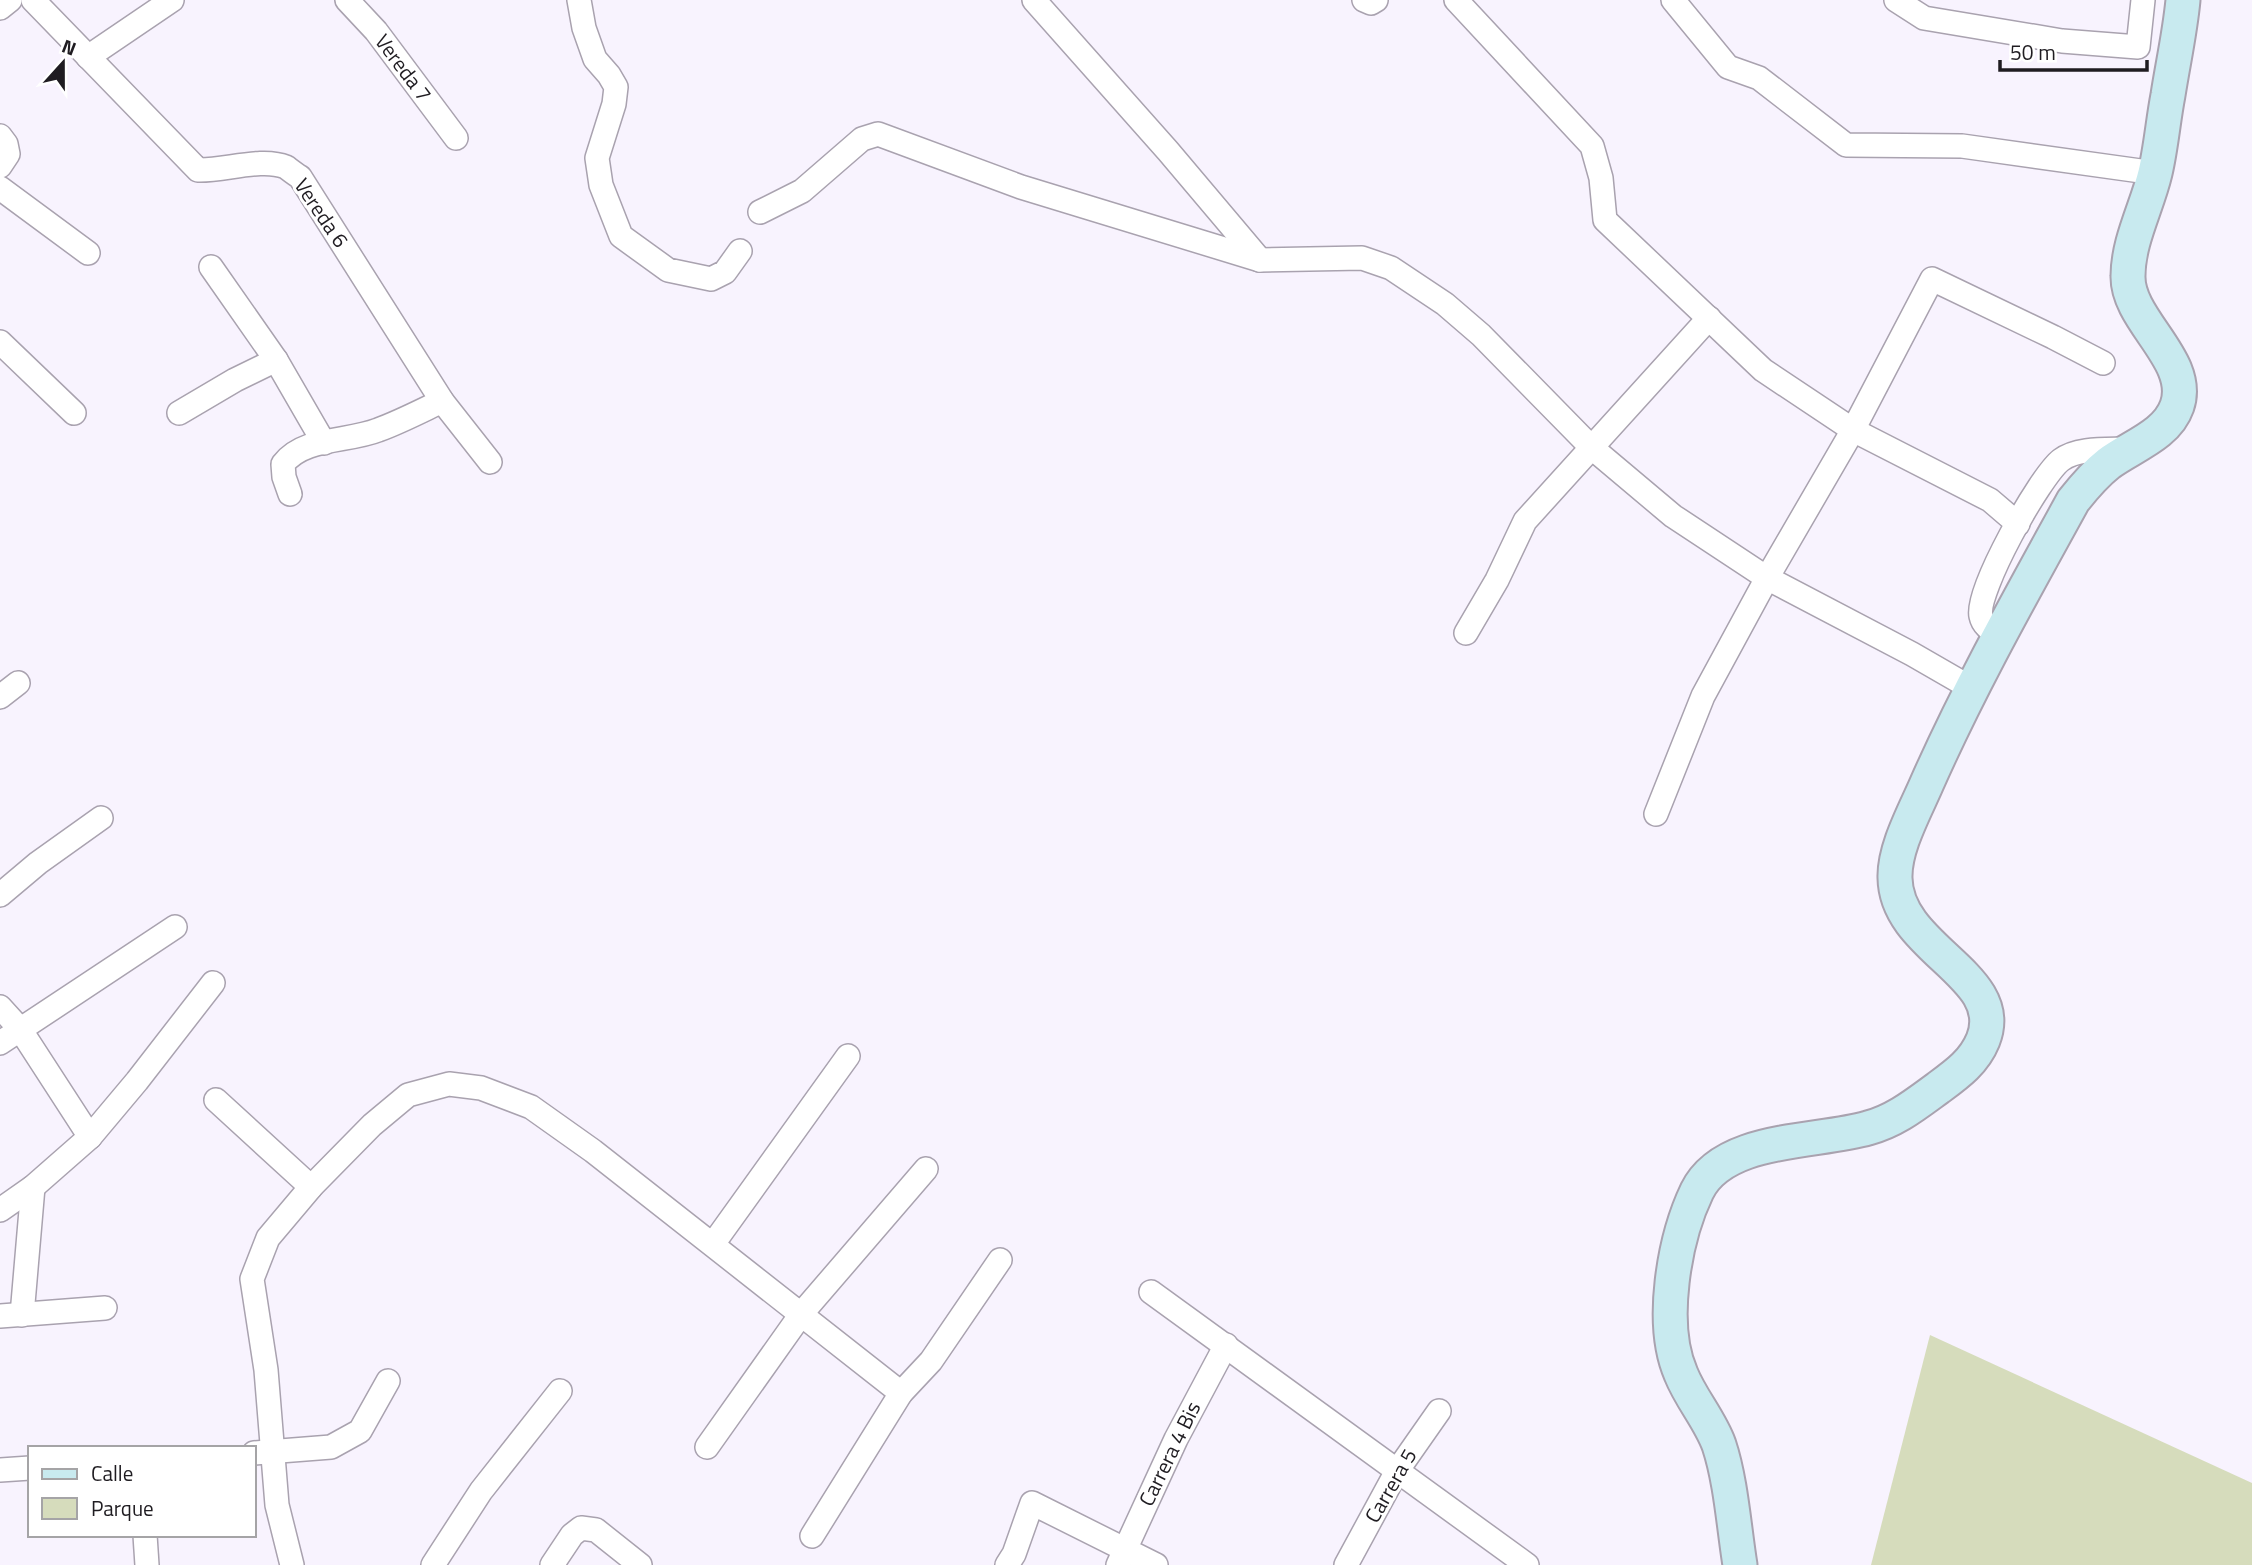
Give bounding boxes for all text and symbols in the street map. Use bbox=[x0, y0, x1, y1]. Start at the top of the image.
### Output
street label: Vereda 7 bbox=[368, 27, 440, 108]
north arrow bbox=[28, 28, 98, 98]
scale bar bbox=[2000, 28, 2147, 72]
text: N bbox=[58, 31, 81, 63]
text: 50 m bbox=[2010, 36, 2056, 68]
street label: Vereda 6 bbox=[287, 171, 357, 254]
street label: Carrera 4 Bis bbox=[1130, 1396, 1208, 1511]
street label: Carrera 5 bbox=[1356, 1442, 1424, 1529]
legend bbox=[28, 1446, 256, 1537]
text: Calle bbox=[91, 1457, 133, 1489]
text: Parque bbox=[91, 1492, 154, 1524]

